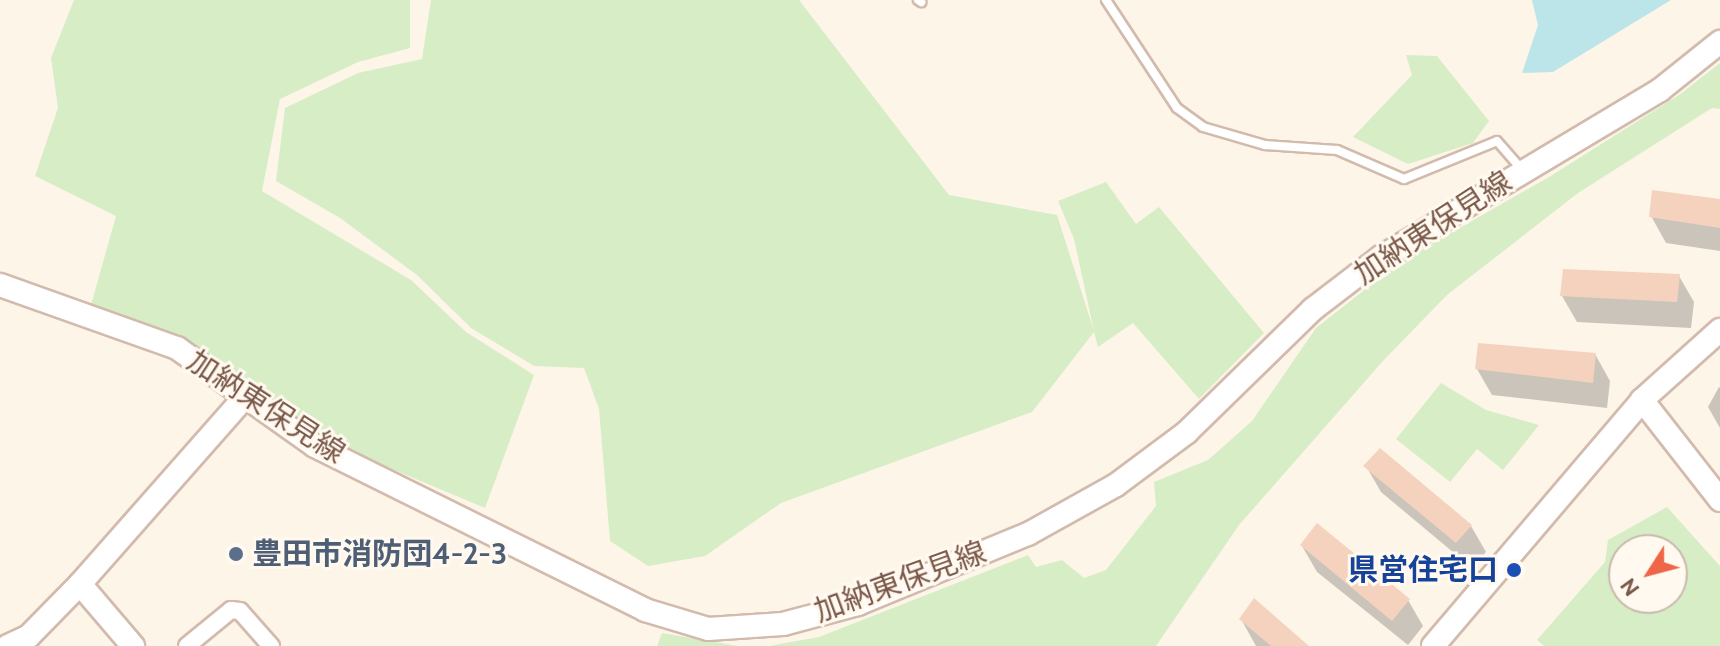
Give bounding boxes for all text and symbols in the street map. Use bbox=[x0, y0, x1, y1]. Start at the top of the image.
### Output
street label: 加納東保見線 bbox=[1348, 164, 1518, 292]
street label: 加納東保見線 bbox=[181, 343, 351, 471]
street label: 加納東保見線 bbox=[809, 534, 991, 630]
north arrow bbox=[1608, 534, 1688, 614]
place label: 豊田市消防団4-2-3 bbox=[252, 536, 507, 572]
marker: 豊田市消防団4-2-3 bbox=[227, 545, 245, 563]
place label: 県営住宅口 bbox=[1348, 552, 1498, 588]
marker: 県営住宅口 bbox=[1505, 561, 1523, 579]
text: N bbox=[1614, 573, 1645, 601]

